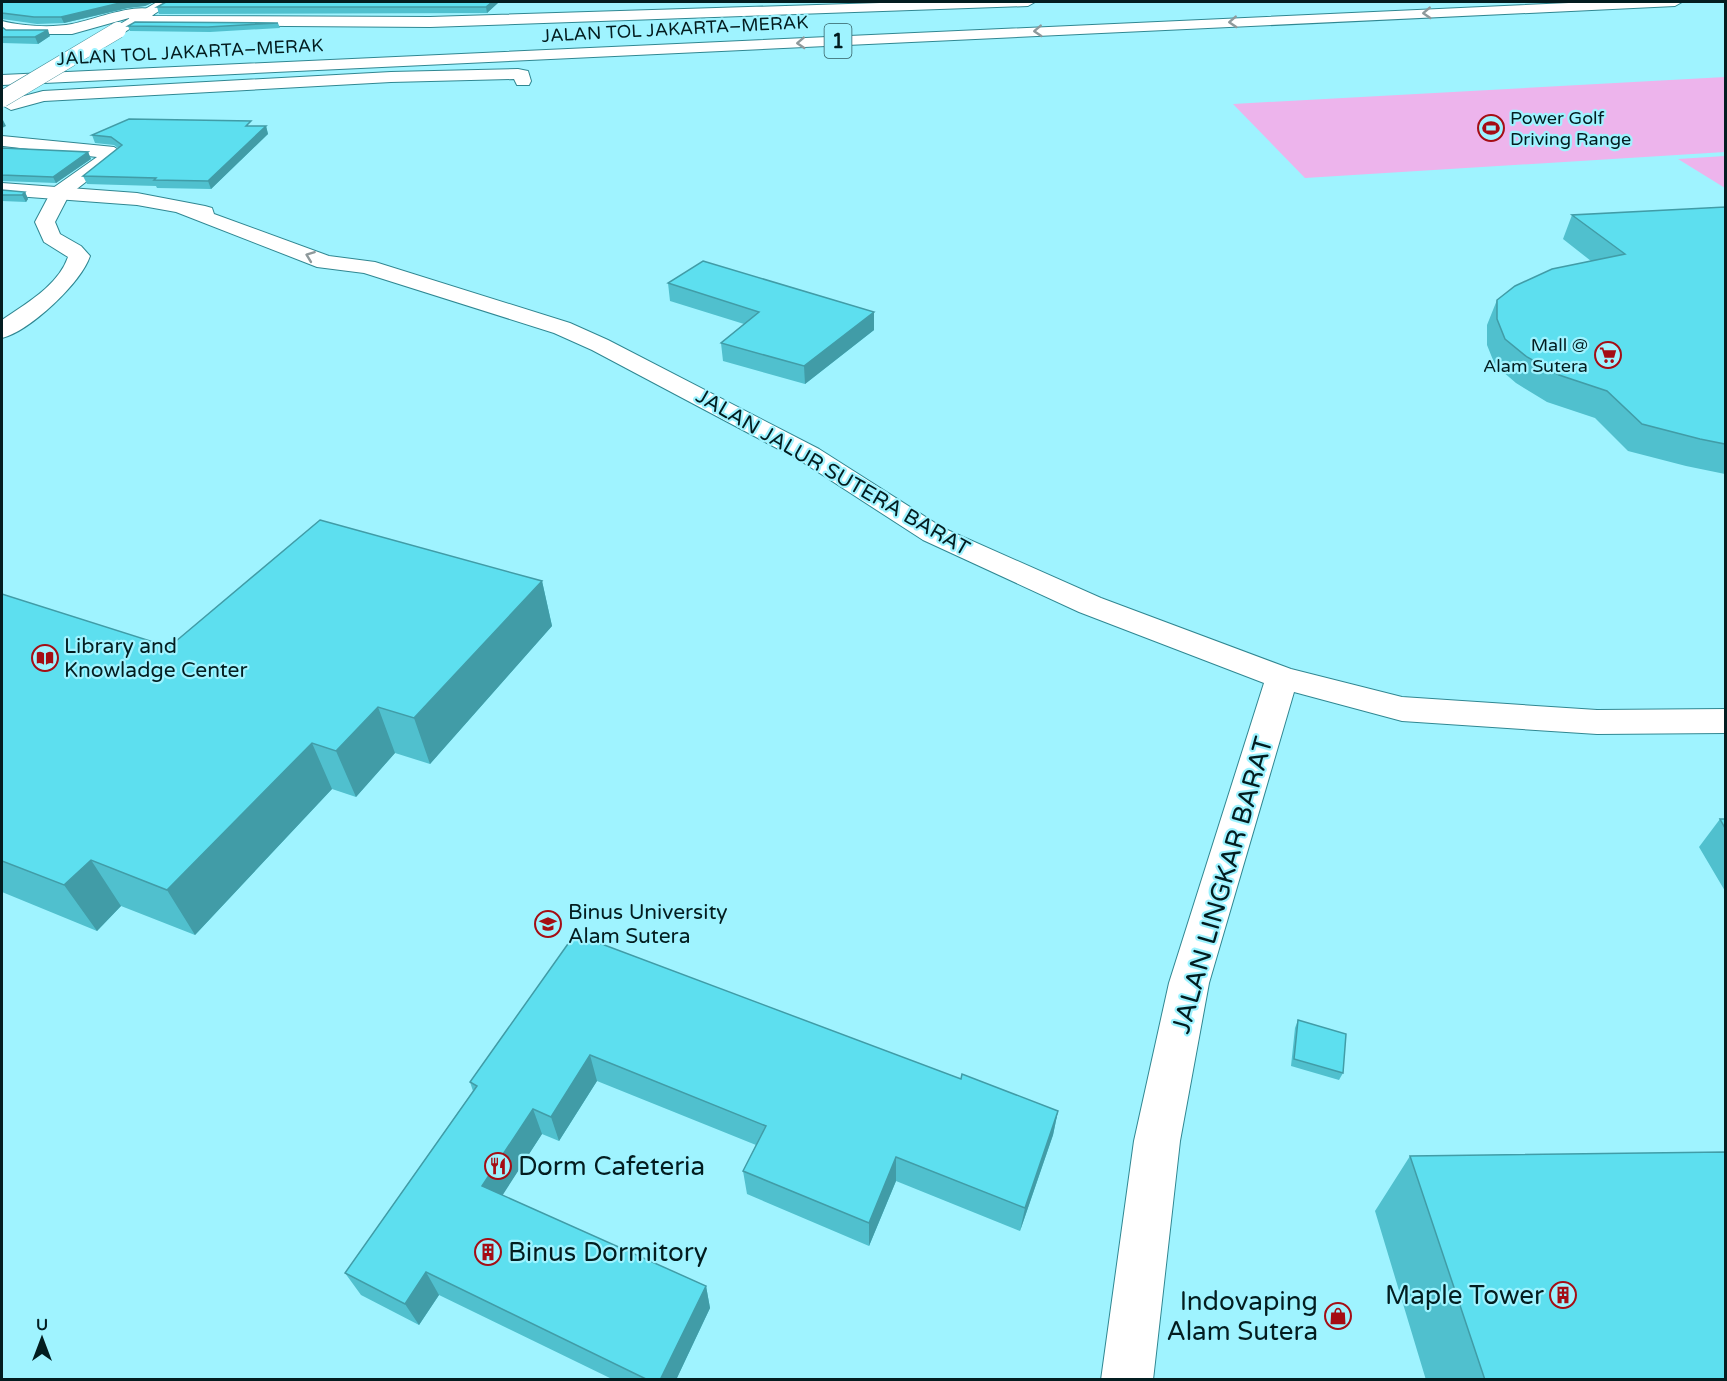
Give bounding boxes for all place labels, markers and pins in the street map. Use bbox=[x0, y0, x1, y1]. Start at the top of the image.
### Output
place label: Power Golf Driving Range bbox=[1510, 107, 1631, 150]
sports icon: Power Golf Driving Range bbox=[1476, 113, 1506, 143]
place label: Mall @ Alam Sutera bbox=[1483, 334, 1588, 377]
supermarket icon: Mall @ Alam Sutera bbox=[1593, 340, 1623, 370]
place label: Library and Knowladge Center bbox=[64, 634, 247, 683]
library icon: Library and Knowladge Center bbox=[30, 643, 60, 673]
place label: Binus University Alam Sutera bbox=[568, 900, 728, 949]
school or university icon: Binus University Alam Sutera bbox=[533, 909, 563, 939]
restaurant icon: Dorm Cafeteria bbox=[483, 1151, 513, 1181]
place label: Dorm Cafeteria bbox=[518, 1151, 705, 1182]
building icon: Binus Dormitory bbox=[473, 1237, 503, 1267]
place label: Binus Dormitory bbox=[508, 1237, 708, 1268]
place label: Maple Tower bbox=[1385, 1280, 1544, 1311]
building icon: Maple Tower bbox=[1548, 1280, 1578, 1310]
place label: Indovaping Alam Sutera bbox=[1166, 1286, 1318, 1347]
shop icon: Indovaping Alam Sutera bbox=[1323, 1301, 1353, 1331]

